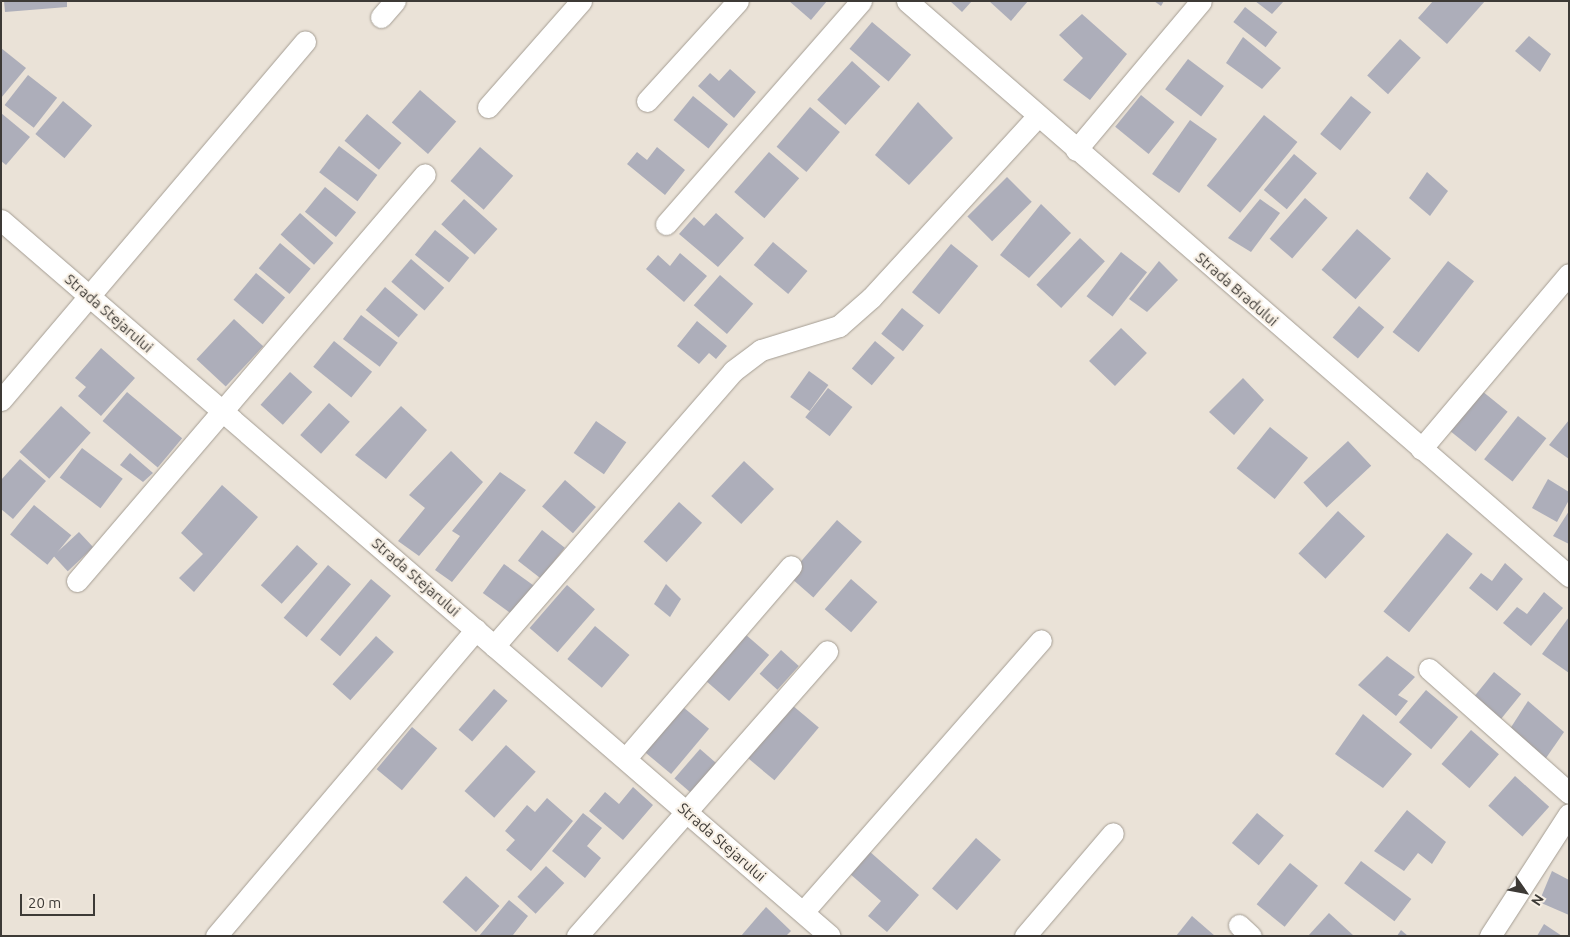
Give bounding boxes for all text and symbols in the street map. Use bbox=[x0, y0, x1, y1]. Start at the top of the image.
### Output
street label: Strada Bradului bbox=[1192, 248, 1282, 330]
street label: Strada Stejarului bbox=[61, 270, 157, 356]
street label: Strada Stejarului bbox=[368, 534, 464, 620]
street label: Strada Stejarului bbox=[674, 799, 770, 885]
north arrow bbox=[1500, 867, 1550, 917]
scale bar bbox=[22, 884, 98, 916]
text: N bbox=[1528, 891, 1547, 909]
text: 20 m bbox=[28, 894, 61, 911]

